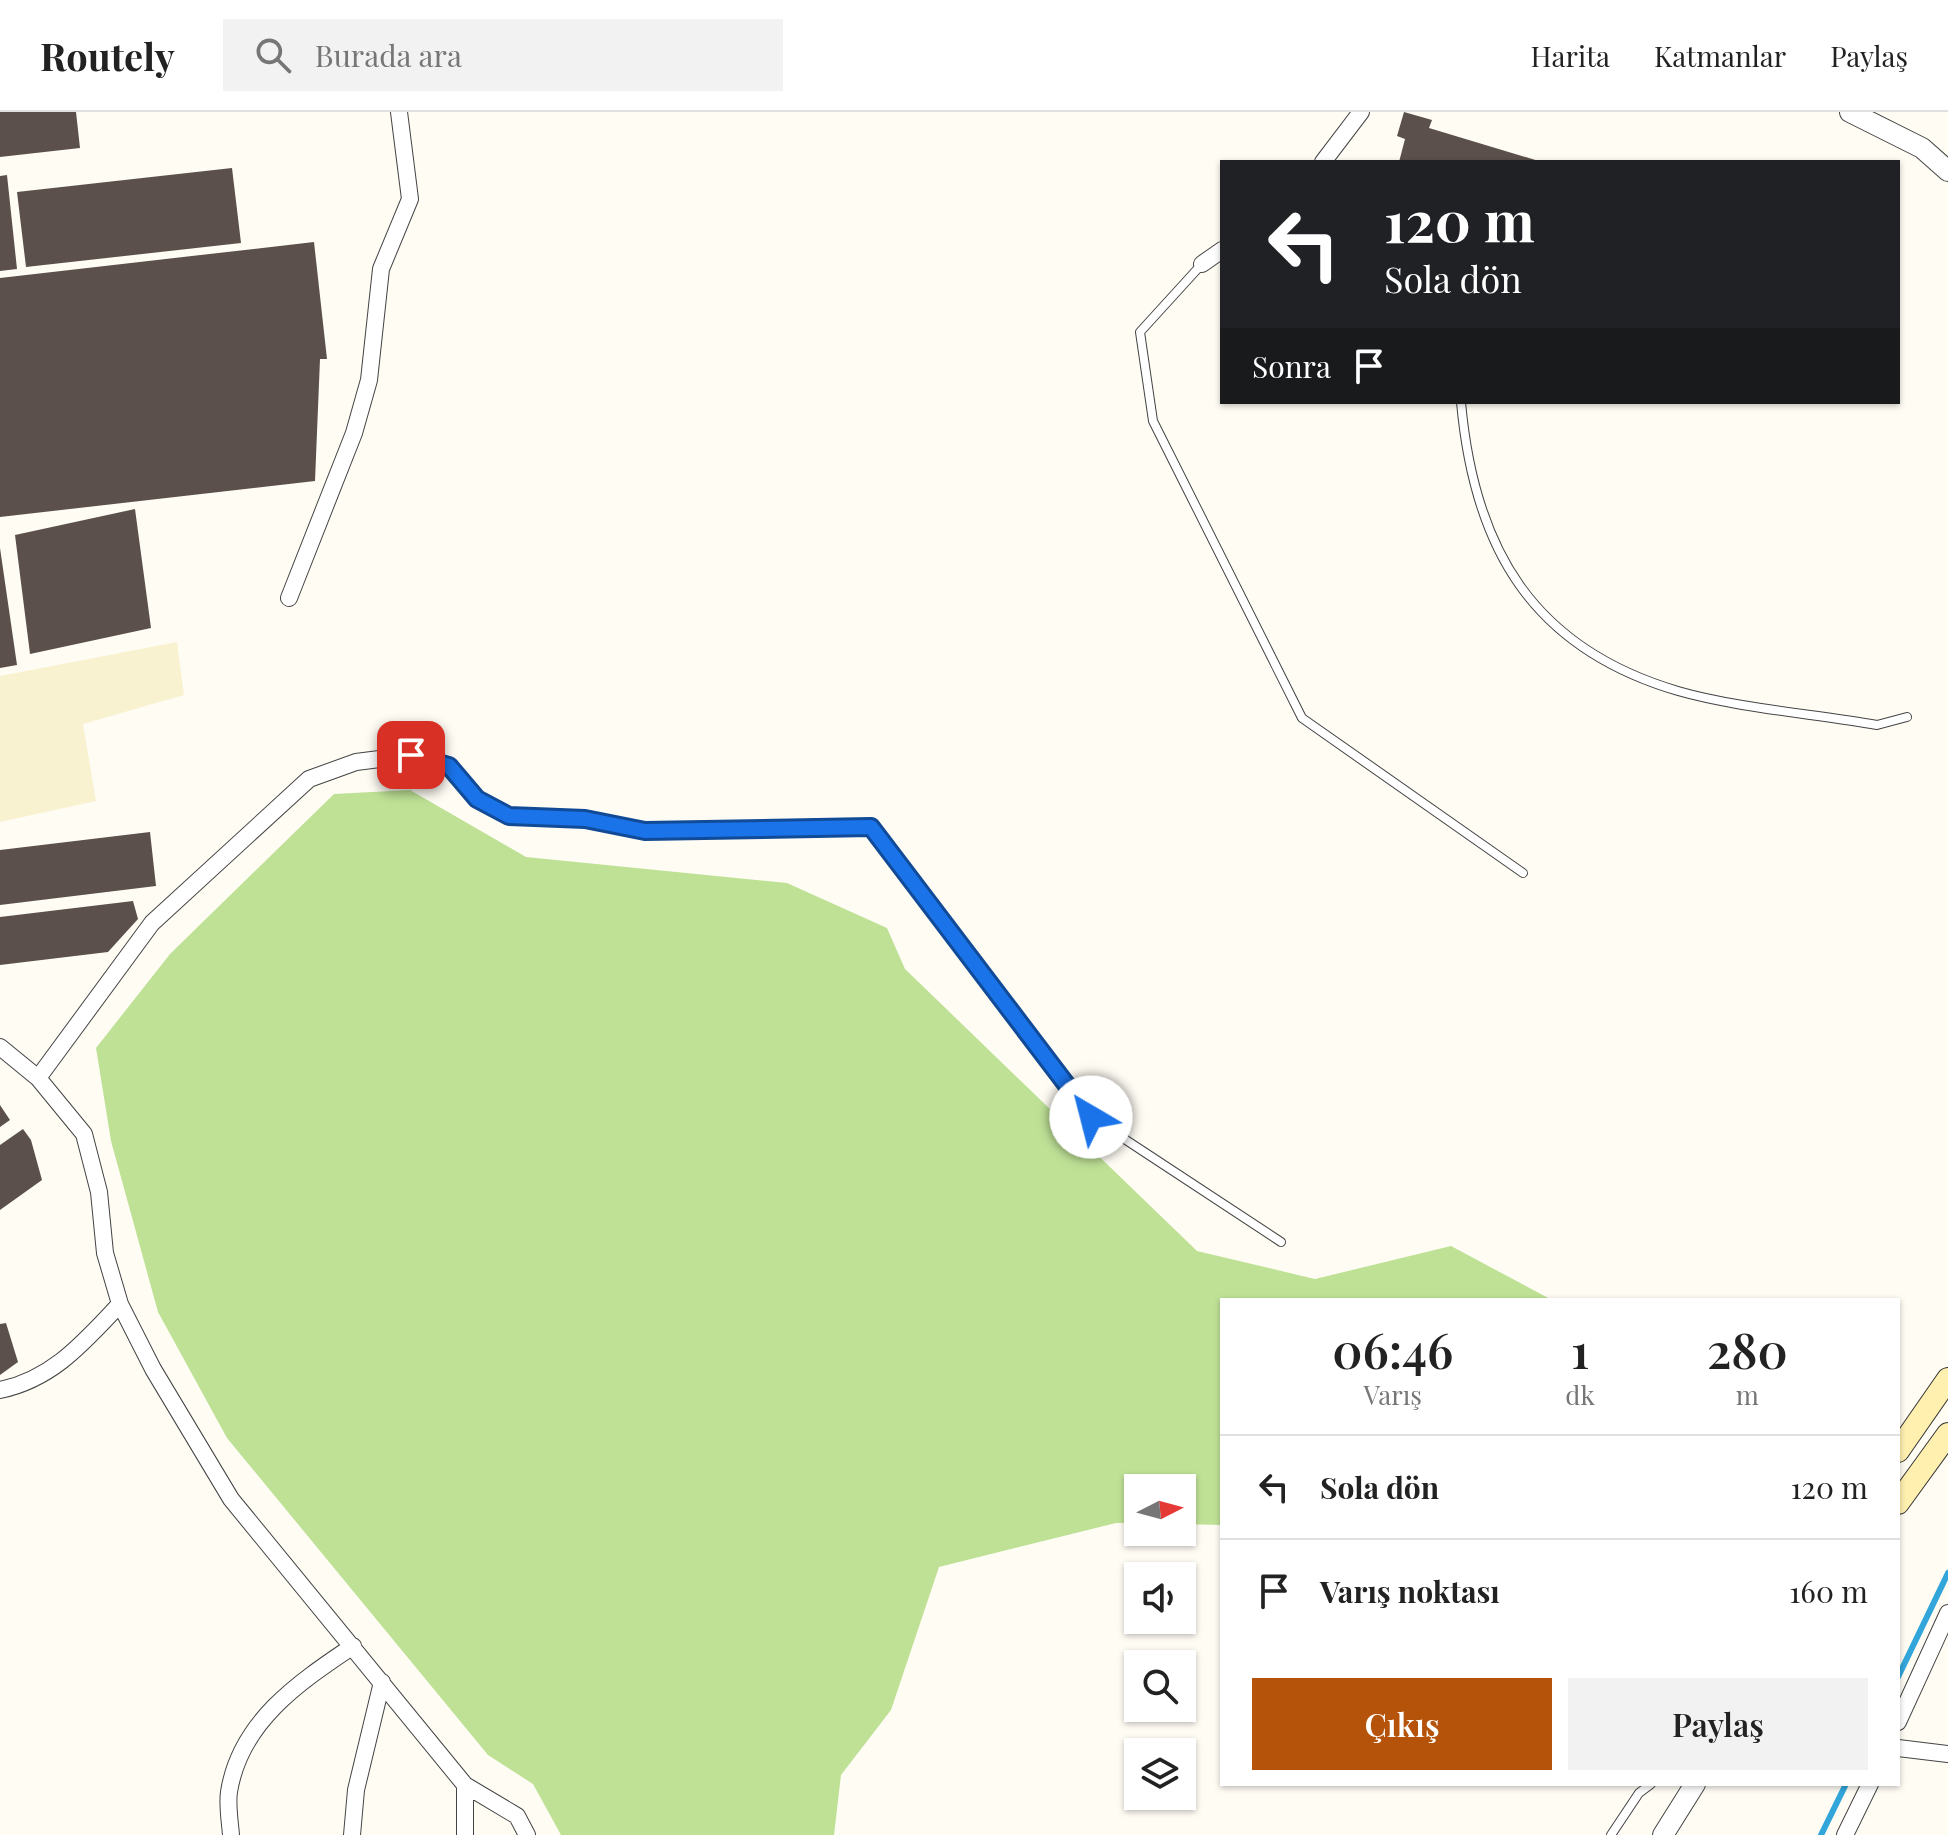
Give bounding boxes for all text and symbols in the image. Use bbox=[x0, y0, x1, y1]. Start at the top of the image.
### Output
search box bbox=[223, 19, 783, 91]
text: Routely bbox=[40, 30, 175, 81]
icon: search bbox=[251, 33, 295, 77]
text: Burada ara bbox=[315, 35, 462, 75]
text: Harita bbox=[1530, 37, 1610, 74]
text: Katmanlar bbox=[1654, 37, 1786, 74]
text: Paylaş bbox=[1830, 37, 1908, 74]
text: 120 m bbox=[1384, 182, 1535, 257]
icon: left bbox=[1252, 192, 1356, 296]
text: Sola dön bbox=[1384, 254, 1522, 302]
icon: arrive bbox=[1347, 344, 1391, 388]
text: Sonra bbox=[1252, 346, 1331, 386]
pin bbox=[377, 721, 445, 789]
icon: arrive bbox=[389, 733, 433, 777]
position arrow bbox=[1049, 1075, 1133, 1159]
text: 06:46 bbox=[1332, 1317, 1453, 1381]
text: 1 bbox=[1571, 1317, 1589, 1381]
text: 280 bbox=[1707, 1317, 1788, 1381]
text: Varış bbox=[1363, 1377, 1422, 1412]
text: dk bbox=[1565, 1377, 1595, 1412]
text: m bbox=[1736, 1377, 1759, 1412]
icon: left bbox=[1252, 1465, 1296, 1509]
text: Sola dön bbox=[1320, 1467, 1439, 1507]
text: 120 m bbox=[1790, 1467, 1868, 1507]
north arrow bbox=[1124, 1474, 1196, 1546]
map controls bbox=[1124, 1474, 1196, 1810]
button: sound bbox=[1124, 1562, 1196, 1634]
icon: arrive bbox=[1252, 1569, 1296, 1613]
text: Varış noktası bbox=[1320, 1571, 1500, 1611]
text: 160 m bbox=[1789, 1571, 1868, 1611]
button: search bbox=[1124, 1650, 1196, 1722]
button: Çıkış bbox=[1252, 1678, 1552, 1770]
button: Paylaş bbox=[1568, 1678, 1868, 1770]
button: layers bbox=[1124, 1738, 1196, 1810]

